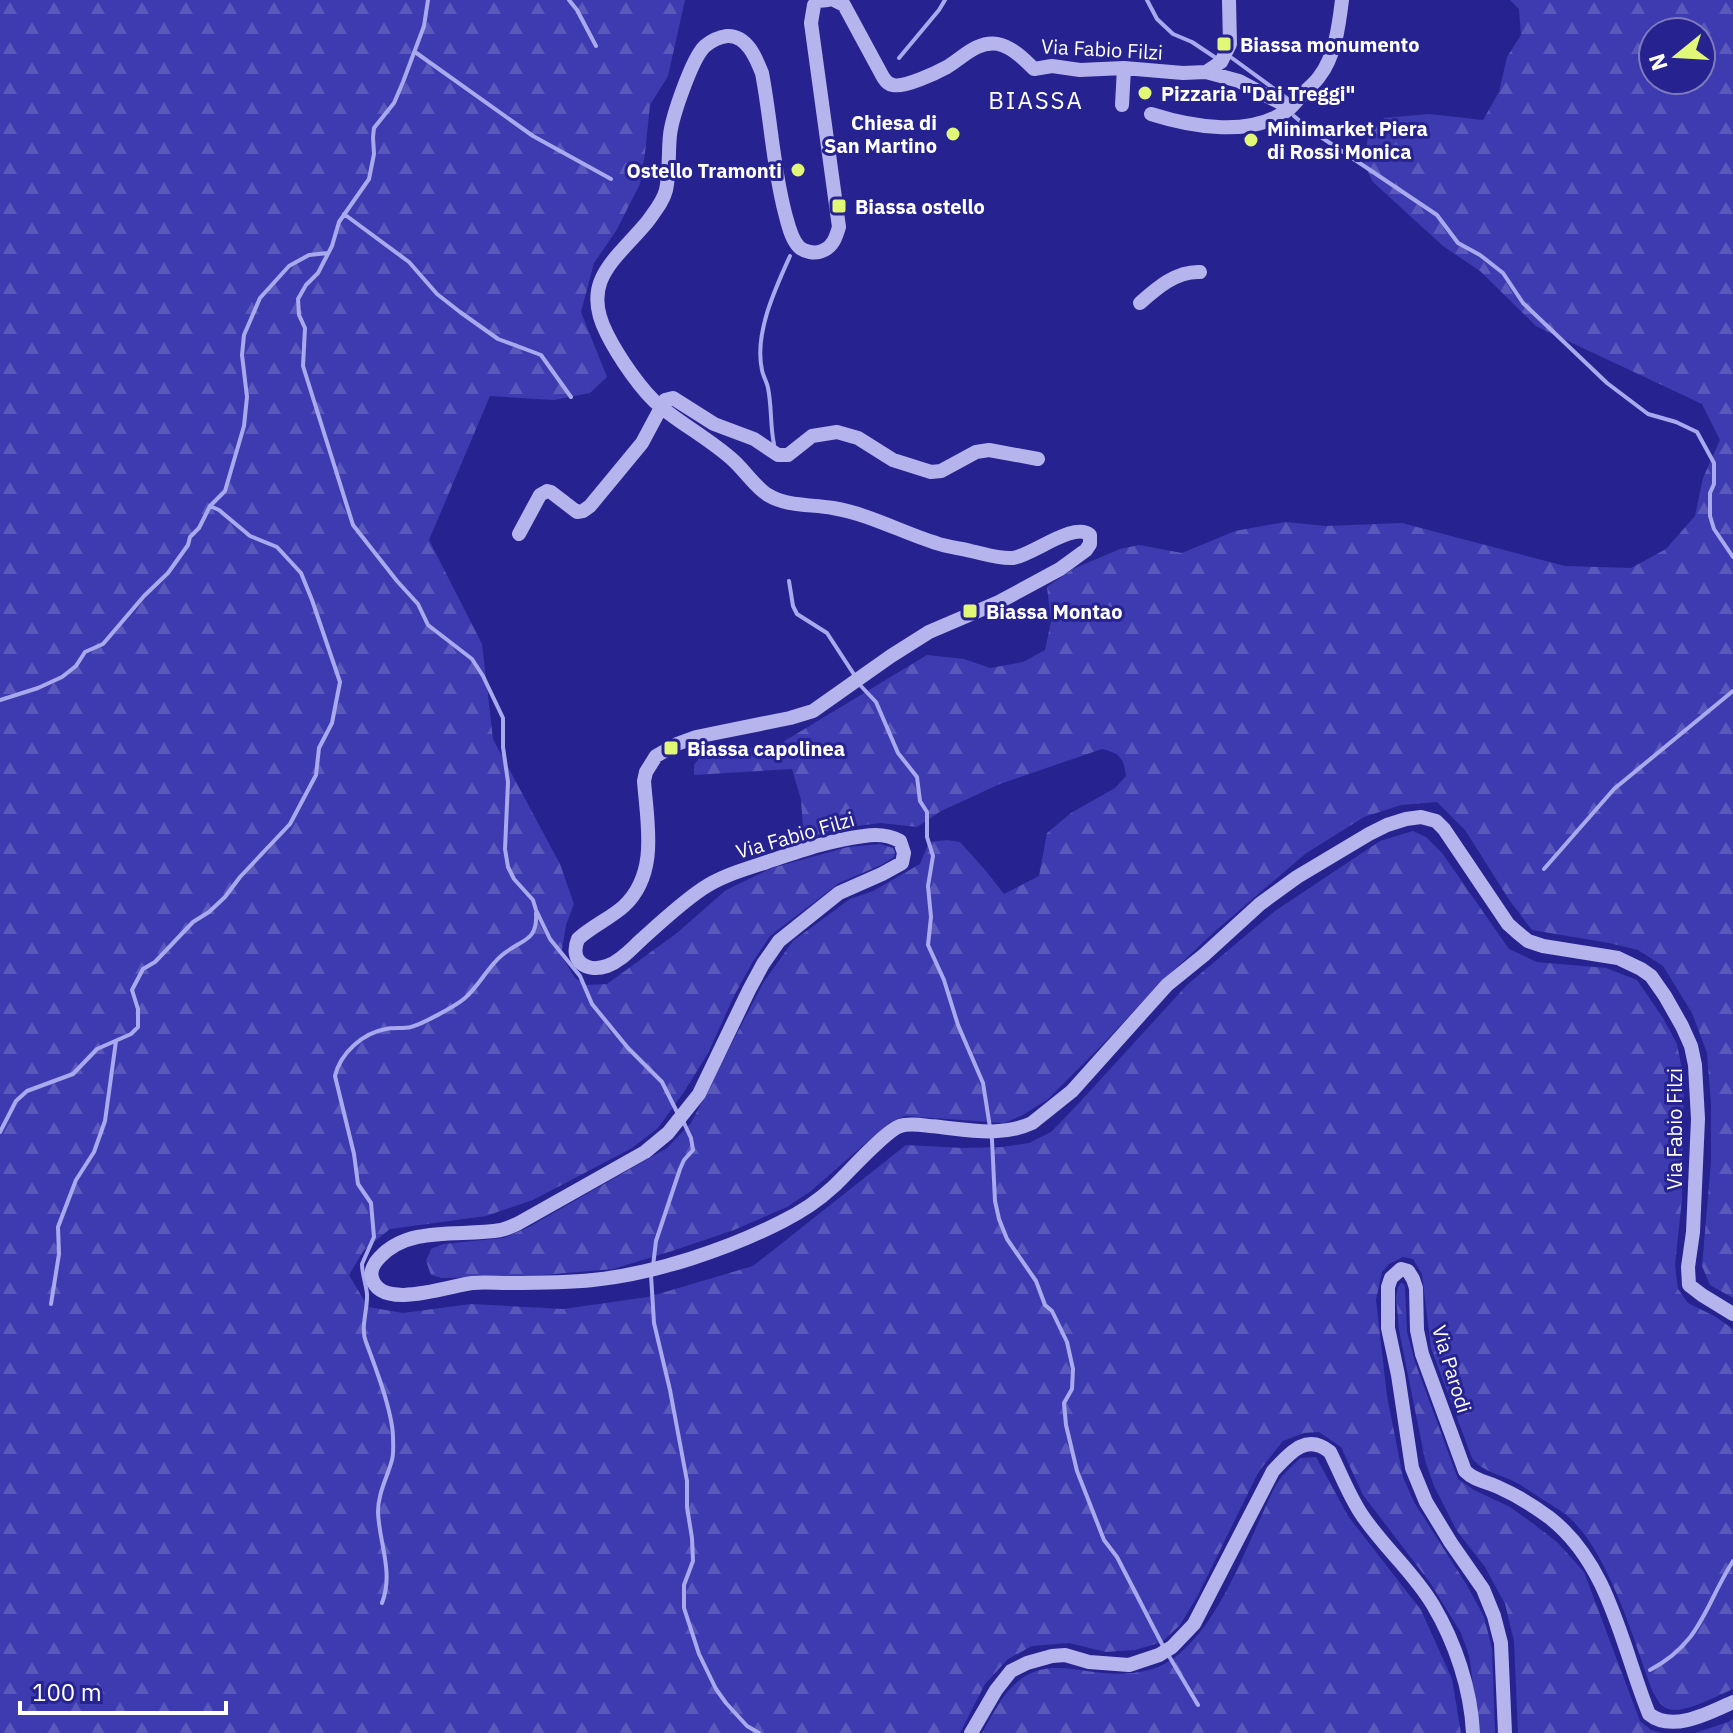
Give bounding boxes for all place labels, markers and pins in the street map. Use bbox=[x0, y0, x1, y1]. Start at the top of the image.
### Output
place label: Biassa monumento bbox=[1240, 31, 1419, 58]
marker: Biassa monumento bbox=[1215, 35, 1233, 53]
place label: Pizzaria "Dai Treggi" bbox=[1161, 80, 1355, 107]
marker: Pizzaria "Dai Treggi" bbox=[1136, 84, 1154, 102]
place label: Chiesa di San Martino bbox=[824, 109, 937, 159]
place label: Minimarket Piera di Rossi Monica bbox=[1267, 115, 1428, 165]
marker: Chiesa di San Martino bbox=[944, 125, 962, 143]
marker: Minimarket Piera di Rossi Monica bbox=[1242, 131, 1260, 149]
place label: Ostello Tramonti bbox=[627, 157, 782, 184]
marker: Ostello Tramonti bbox=[789, 161, 807, 179]
place label: Biassa ostello bbox=[855, 193, 985, 220]
marker: Biassa ostello bbox=[830, 197, 848, 215]
place label: Biassa Montao bbox=[986, 598, 1122, 625]
marker: Biassa Montao bbox=[961, 602, 979, 620]
place label: Biassa capolinea bbox=[687, 735, 845, 762]
marker: Biassa capolinea bbox=[662, 739, 680, 757]

